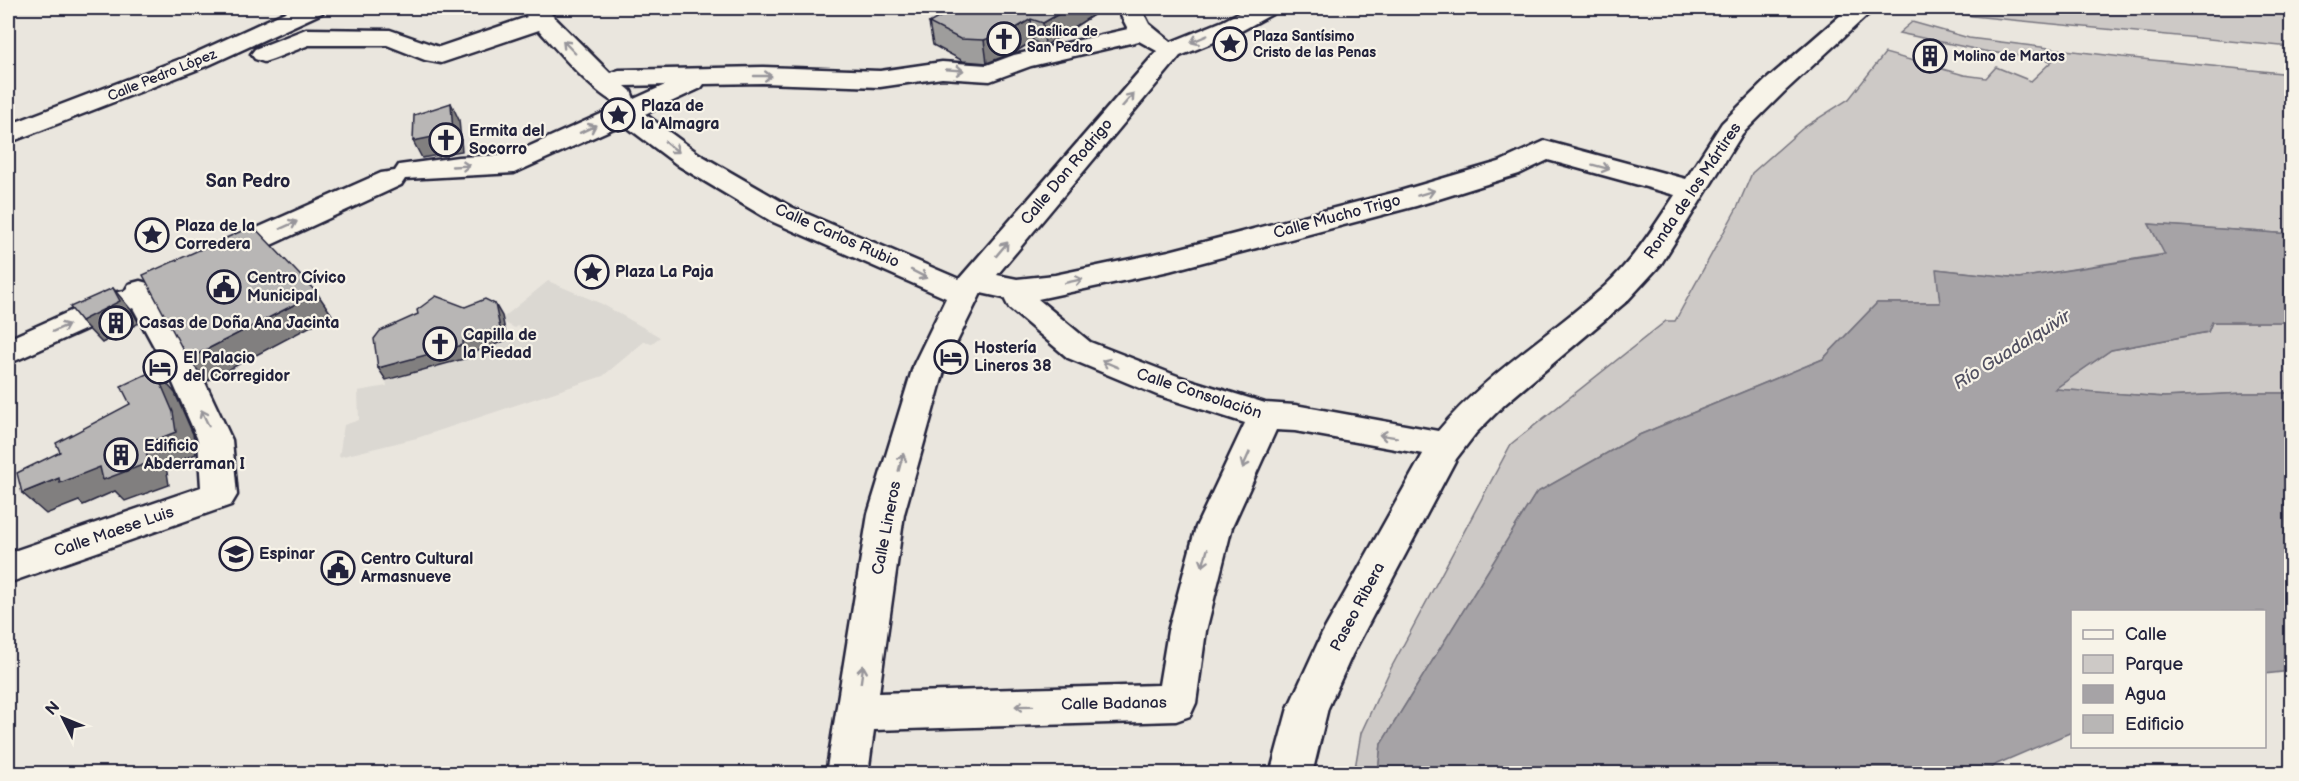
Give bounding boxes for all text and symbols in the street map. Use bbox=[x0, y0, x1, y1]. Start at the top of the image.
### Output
church icon: Basílica de San Pedro bbox=[986, 21, 1022, 57]
place label: Basílica de San Pedro bbox=[1027, 23, 1098, 56]
place icon: Plaza Santísimo Cristo de las Penas bbox=[1212, 26, 1248, 62]
place label: Plaza Santísimo Cristo de las Penas bbox=[1253, 28, 1376, 61]
one-way arrow bbox=[1191, 34, 1209, 45]
building icon: Molino de Martos bbox=[1912, 38, 1948, 74]
one-way arrow bbox=[561, 39, 576, 54]
street label: Calle Pedro López bbox=[105, 45, 219, 105]
place label: Molino de Martos bbox=[1953, 48, 2065, 65]
one-way arrow bbox=[944, 65, 964, 76]
one-way arrow bbox=[753, 70, 773, 82]
one-way arrow bbox=[1121, 92, 1134, 108]
place icon: Plaza de la Almagra bbox=[600, 97, 636, 133]
place label: Plaza de la Almagra bbox=[641, 97, 719, 134]
street label: Calle Don Rodrigo bbox=[1017, 115, 1117, 229]
street label: Ronda de los Mártires bbox=[1640, 119, 1746, 263]
church icon: Ermita del Socorro bbox=[428, 122, 464, 158]
place label: Ermita del Socorro bbox=[469, 122, 545, 159]
one-way arrow bbox=[578, 123, 596, 134]
one-way arrow bbox=[663, 141, 679, 153]
one-way arrow bbox=[451, 161, 471, 172]
one-way arrow bbox=[1591, 162, 1610, 173]
district label: San Pedro bbox=[206, 171, 290, 192]
one-way arrow bbox=[1417, 187, 1436, 198]
street label: Calle Mucho Trigo bbox=[1271, 191, 1403, 243]
street label: Calle Carlos Rubio bbox=[772, 200, 902, 272]
place icon: Plaza de la Corredera bbox=[134, 217, 170, 253]
place label: Plaza de la Corredera bbox=[175, 217, 255, 254]
one-way arrow bbox=[279, 219, 297, 230]
one-way arrow bbox=[995, 242, 1009, 257]
place icon: Plaza La Paja bbox=[574, 254, 610, 290]
place label: Plaza La Paja bbox=[615, 263, 714, 282]
public building icon: Centro Cívico Municipal bbox=[206, 269, 242, 305]
place label: Centro Cívico Municipal bbox=[247, 269, 346, 306]
one-way arrow bbox=[910, 269, 928, 280]
one-way arrow bbox=[1065, 275, 1084, 287]
building icon: Casas de Doña Ana Jacinta bbox=[98, 305, 134, 341]
water label: Río Guadalquivir bbox=[1950, 305, 2076, 394]
place label: Casas de Doña Ana Jacinta bbox=[139, 314, 339, 333]
one-way arrow bbox=[51, 322, 69, 334]
church icon: Capilla de la Piedad bbox=[422, 326, 458, 362]
place label: Capilla de la Piedad bbox=[463, 326, 537, 363]
hotel icon: Hostería Lineros 38 bbox=[933, 339, 969, 375]
place label: Hostería Lineros 38 bbox=[974, 339, 1052, 376]
hotel icon: El Palacio del Corregidor bbox=[142, 349, 178, 385]
place label: El Palacio del Corregidor bbox=[183, 349, 290, 386]
one-way arrow bbox=[1102, 358, 1120, 369]
street label: Calle Consolación bbox=[1134, 365, 1264, 423]
one-way arrow bbox=[199, 410, 210, 428]
one-way arrow bbox=[1378, 430, 1398, 441]
building icon: Edificio Abderraman I bbox=[103, 437, 139, 473]
place label: Edificio Abderraman I bbox=[143, 437, 245, 474]
one-way arrow bbox=[1239, 450, 1251, 468]
one-way arrow bbox=[895, 453, 907, 472]
street label: Calle Lineros bbox=[869, 479, 905, 577]
street label: Calle Maese Luis bbox=[52, 503, 176, 561]
school or university icon: Espinar bbox=[218, 536, 254, 572]
place label: Espinar bbox=[259, 545, 315, 564]
one-way arrow bbox=[1199, 548, 1210, 567]
public building icon: Centro Cultural Armasnueve bbox=[320, 550, 356, 586]
place label: Centro Cultural Armasnueve bbox=[360, 550, 473, 587]
street label: Paseo Ribera bbox=[1327, 560, 1389, 654]
legend bbox=[2071, 610, 2266, 748]
text: Calle bbox=[2125, 624, 2167, 645]
text: Parque bbox=[2125, 654, 2183, 675]
one-way arrow bbox=[857, 665, 868, 685]
text: Agua bbox=[2125, 684, 2166, 705]
north arrow bbox=[33, 688, 93, 748]
street label: Calle Badanas bbox=[1061, 694, 1167, 714]
text: N bbox=[42, 698, 64, 720]
one-way arrow bbox=[1014, 700, 1034, 712]
text: Edificio bbox=[2125, 714, 2184, 735]

